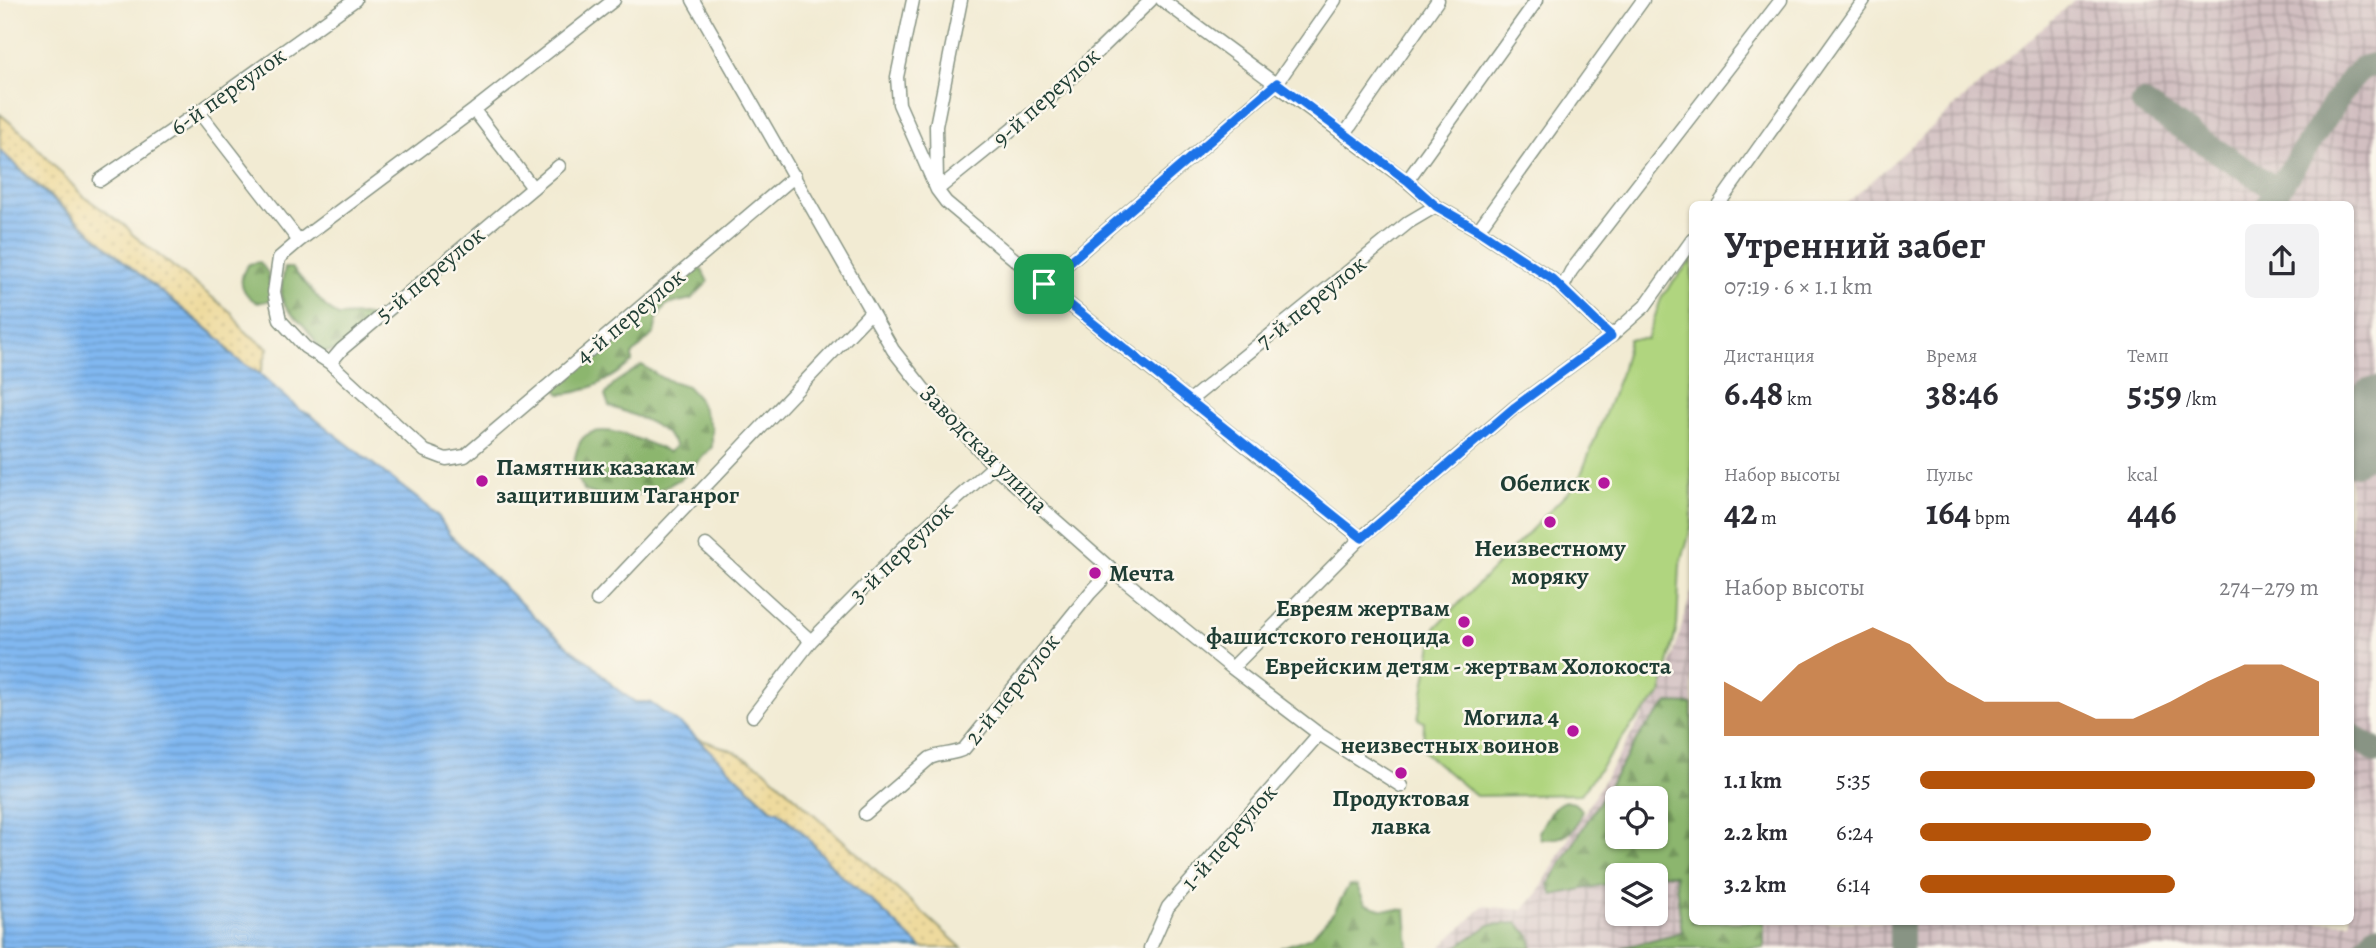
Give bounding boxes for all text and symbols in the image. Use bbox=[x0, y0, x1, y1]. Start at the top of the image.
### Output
street label: 6-й переулок bbox=[164, 39, 292, 143]
street label: 9-й переулок bbox=[985, 40, 1107, 154]
street label: 5-й переулок bbox=[368, 219, 492, 329]
text: Утренний забег bbox=[1724, 219, 1985, 271]
button: share bbox=[2245, 224, 2319, 298]
street label: 7-й переулок bbox=[1249, 248, 1373, 356]
pin bbox=[1014, 254, 1074, 314]
street label: 4-й переулок bbox=[568, 261, 692, 371]
icon: arrive bbox=[1025, 265, 1063, 303]
text: 07:19 · 6 × 1.1 km bbox=[1724, 271, 1873, 302]
text: Дистанция bbox=[1724, 343, 1815, 369]
text: Время bbox=[1926, 343, 1977, 369]
text: Темп bbox=[2127, 343, 2169, 369]
text: 6.48 bbox=[1724, 369, 1783, 417]
text: 38:46 bbox=[1926, 369, 1999, 417]
text: 5:59 bbox=[2127, 369, 2182, 417]
street label: Заводская улица bbox=[913, 378, 1055, 520]
text: km bbox=[1783, 386, 1812, 412]
text: /km bbox=[2182, 386, 2217, 412]
place label: Памятник казакам защитившим Таганрог bbox=[496, 451, 740, 511]
text: Набор высоты bbox=[1724, 462, 1840, 488]
text: Пульс bbox=[1926, 462, 1973, 488]
text: kcal bbox=[2127, 462, 2158, 488]
place label: Обелиск bbox=[1500, 467, 1590, 499]
marker: Памятник казакам защитившим Таганрог bbox=[474, 473, 490, 489]
marker: Обелиск bbox=[1596, 475, 1612, 491]
text: 42 bbox=[1724, 488, 1757, 536]
text: 164 bbox=[1926, 488, 1971, 536]
text: 446 bbox=[2127, 488, 2177, 536]
street label: 3-й переулок bbox=[842, 494, 960, 610]
text: m bbox=[1757, 505, 1777, 531]
text: bpm bbox=[1971, 505, 2010, 531]
marker: Неизвестному моряку bbox=[1542, 514, 1558, 530]
place label: Неизвестному моряку bbox=[1474, 532, 1626, 592]
place label: Мечта bbox=[1109, 557, 1175, 589]
marker: Мечта bbox=[1087, 565, 1103, 581]
text: Набор высоты bbox=[1724, 572, 1865, 603]
text: 274–279 m bbox=[2219, 572, 2319, 603]
place label: Евреям жертвам фашистского геноцида bbox=[1206, 592, 1451, 652]
marker: Евреям жертвам фашистского геноцида bbox=[1456, 614, 1472, 630]
street label: 2-й переулок bbox=[957, 627, 1067, 751]
marker: Еврейским детям - жертвам Холокоста bbox=[1460, 633, 1476, 649]
place label: Еврейским детям - жертвам Холокоста bbox=[1265, 650, 1672, 682]
place label: Могила 4 неизвестных воинов bbox=[1341, 701, 1559, 761]
marker: Могила 4 неизвестных воинов bbox=[1565, 723, 1581, 739]
marker: Продуктовая лавка bbox=[1393, 765, 1409, 781]
text: 1.1 km bbox=[1724, 765, 1782, 796]
text: 5:35 bbox=[1836, 765, 1871, 796]
street label: 1-й переулок bbox=[1174, 777, 1284, 897]
place label: Продуктовая лавка bbox=[1332, 782, 1470, 842]
map controls bbox=[1605, 786, 1668, 926]
button: locate bbox=[1605, 786, 1668, 849]
text: 2.2 km bbox=[1724, 817, 1788, 848]
text: 6:24 bbox=[1836, 817, 1873, 848]
button: layers bbox=[1605, 863, 1668, 926]
text: 3.2 km bbox=[1724, 869, 1787, 900]
text: 6:14 bbox=[1836, 869, 1870, 900]

